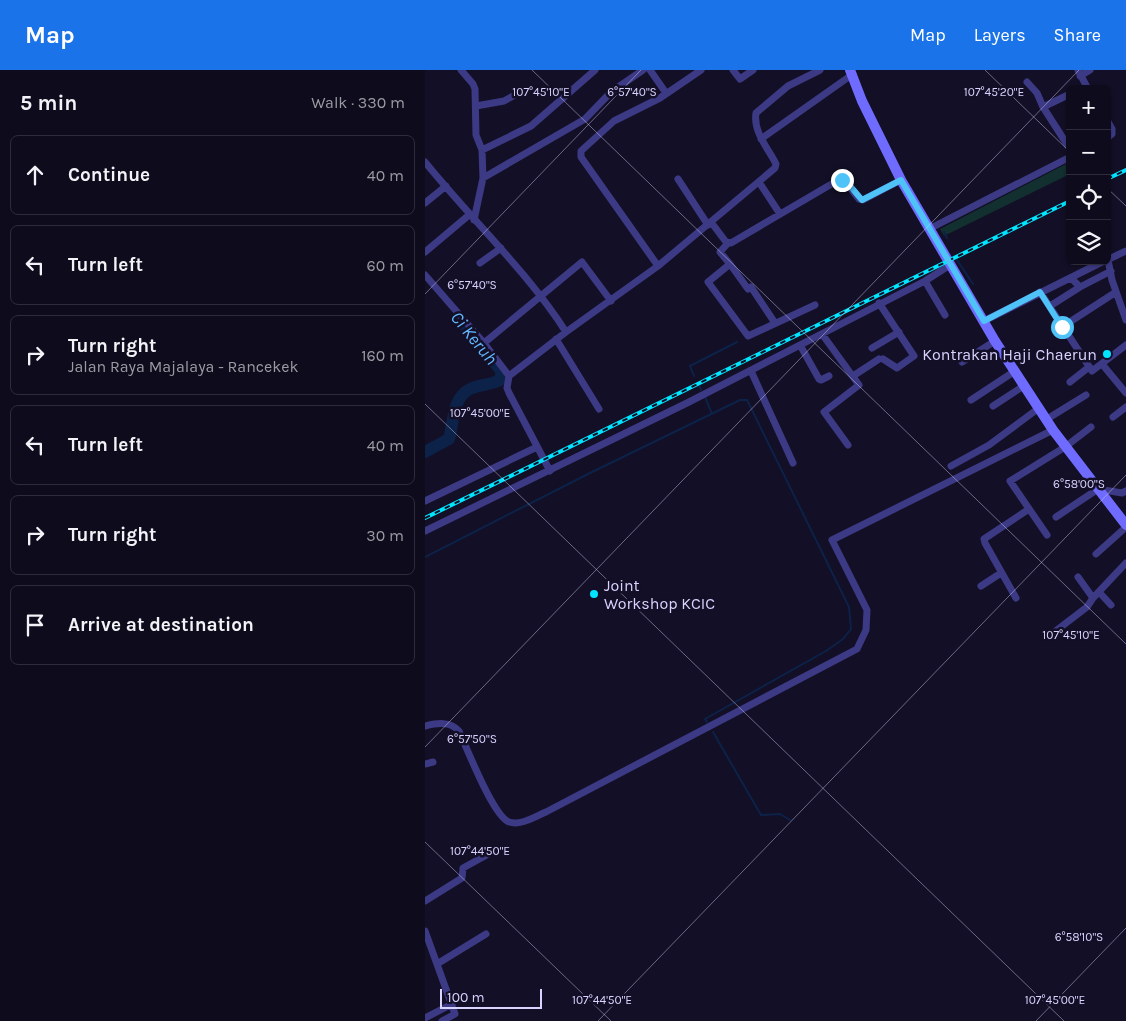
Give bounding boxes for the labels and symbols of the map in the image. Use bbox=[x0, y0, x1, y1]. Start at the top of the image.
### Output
text: 107°45'10"E bbox=[512, 85, 570, 99]
text: 6°57'40"S bbox=[607, 85, 657, 99]
text: 107°45'20"E bbox=[964, 85, 1024, 99]
route end bbox=[831, 169, 854, 192]
text: 6°57'40"S bbox=[447, 278, 497, 292]
water label: Ci Keruh bbox=[446, 307, 502, 369]
route start bbox=[1051, 316, 1074, 339]
place label: Kontrakan Haji Chaerun bbox=[922, 345, 1097, 364]
marker: Kontrakan Haji Chaerun bbox=[1101, 348, 1113, 360]
text: 107°45'00"E bbox=[450, 406, 510, 420]
text: 6°58'00"S bbox=[1053, 477, 1105, 491]
place label: Joint Workshop KCIC bbox=[604, 576, 715, 613]
marker: Joint Workshop KCIC bbox=[588, 588, 600, 600]
text: 107°45'10"E bbox=[1042, 628, 1100, 642]
text: 6°57'50"S bbox=[447, 732, 497, 746]
text: 107°44'50"E bbox=[450, 844, 510, 858]
text: 6°58'10"S bbox=[1055, 930, 1103, 944]
scale bar bbox=[440, 986, 543, 1009]
text: 107°44'50"E bbox=[572, 993, 632, 1007]
text: 107°45'00"E bbox=[1025, 993, 1085, 1007]

